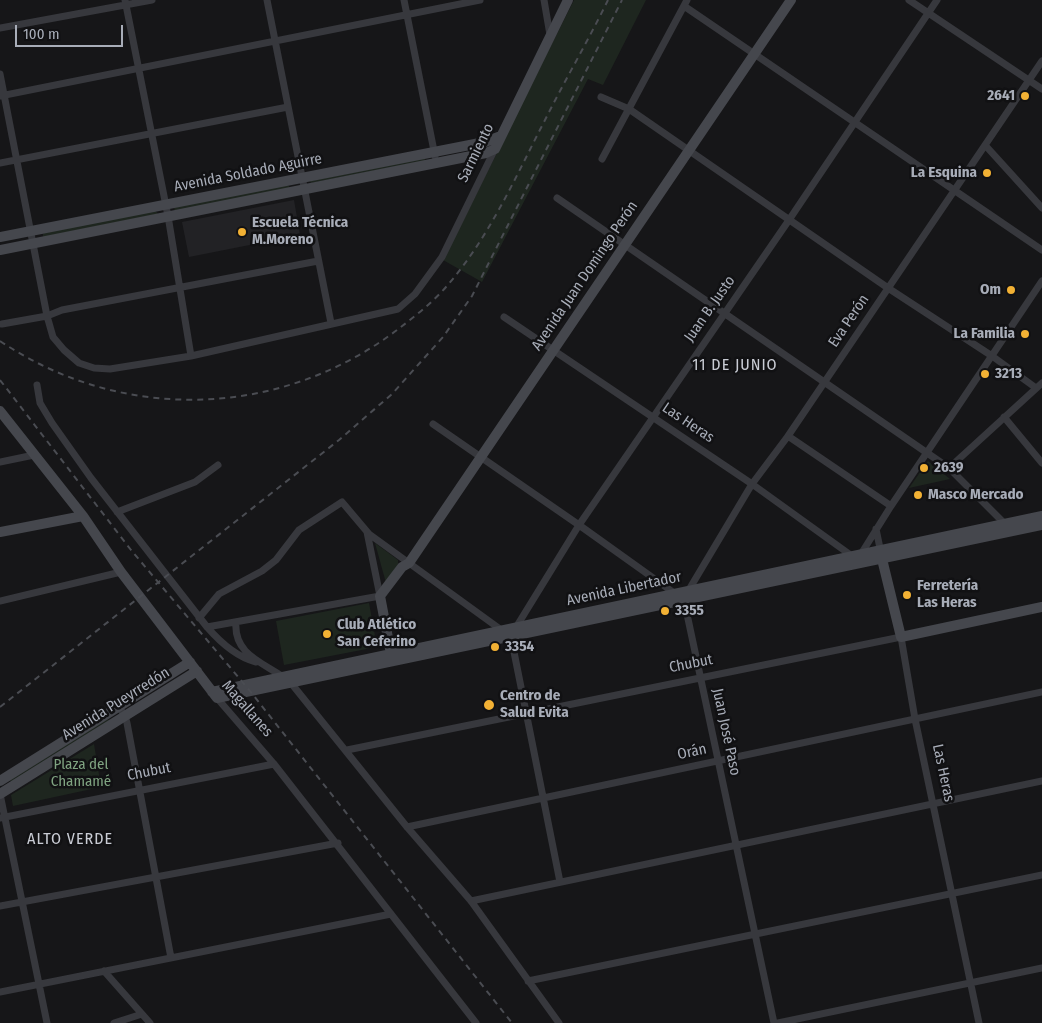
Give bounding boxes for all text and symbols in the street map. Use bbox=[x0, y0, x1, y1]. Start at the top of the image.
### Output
scale bar bbox=[18, 15, 125, 47]
text: 100 m bbox=[23, 25, 60, 43]
place label: 2641 bbox=[987, 87, 1015, 105]
marker: 2641 bbox=[1019, 90, 1031, 102]
street label: Sarmiento bbox=[454, 121, 498, 185]
street label: Avenida Soldado Aguirre bbox=[172, 150, 324, 196]
place label: La Esquina bbox=[911, 164, 977, 182]
marker: La Esquina bbox=[981, 167, 993, 179]
street label: Avenida Juan Domingo Perón bbox=[528, 198, 642, 354]
place label: Escuela Técnica M.Moreno bbox=[252, 214, 348, 249]
marker: Escuela Técnica M.Moreno bbox=[236, 226, 248, 238]
street label: Juan B. Justo bbox=[681, 272, 739, 346]
place label: Om bbox=[980, 281, 1001, 299]
marker: Om bbox=[1005, 284, 1017, 296]
street label: Eva Perón bbox=[825, 291, 873, 351]
place label: La Familia bbox=[954, 325, 1015, 343]
marker: La Familia bbox=[1019, 328, 1031, 340]
district label: 11 DE JUNIO bbox=[691, 356, 779, 376]
place label: 3213 bbox=[995, 365, 1022, 383]
marker: 3213 bbox=[979, 368, 991, 380]
street label: Las Heras bbox=[659, 399, 717, 447]
place label: 2639 bbox=[934, 459, 963, 477]
marker: 2639 bbox=[918, 462, 930, 474]
place label: Masco Mercado bbox=[928, 486, 1024, 504]
marker: Masco Mercado bbox=[912, 489, 924, 501]
street label: Avenida Libertador bbox=[565, 568, 683, 610]
place label: Ferretería Las Heras bbox=[917, 577, 978, 612]
marker: Ferretería Las Heras bbox=[901, 589, 913, 601]
place label: 3355 bbox=[675, 602, 704, 620]
marker: 3355 bbox=[659, 605, 671, 617]
place label: Club Atlético San Ceferino bbox=[337, 616, 416, 651]
marker: Club Atlético San Ceferino bbox=[321, 628, 333, 640]
place label: 3354 bbox=[505, 638, 534, 656]
marker: 3354 bbox=[489, 641, 501, 653]
street label: Chubut bbox=[668, 651, 714, 677]
street label: Avenida Pueyrredón bbox=[59, 664, 173, 744]
street label: Magallanes bbox=[218, 677, 276, 741]
place label: Centro de Salud Evita bbox=[500, 687, 569, 722]
street label: Juan José Paso bbox=[708, 687, 744, 777]
marker: Centro de Salud Evita bbox=[482, 698, 496, 712]
street label: Orán bbox=[676, 740, 708, 764]
street label: Las Heras bbox=[928, 742, 958, 804]
park label: Plaza del Chamamé bbox=[51, 756, 111, 791]
street label: Chubut bbox=[126, 759, 172, 785]
district label: ALTO VERDE bbox=[26, 830, 114, 850]

